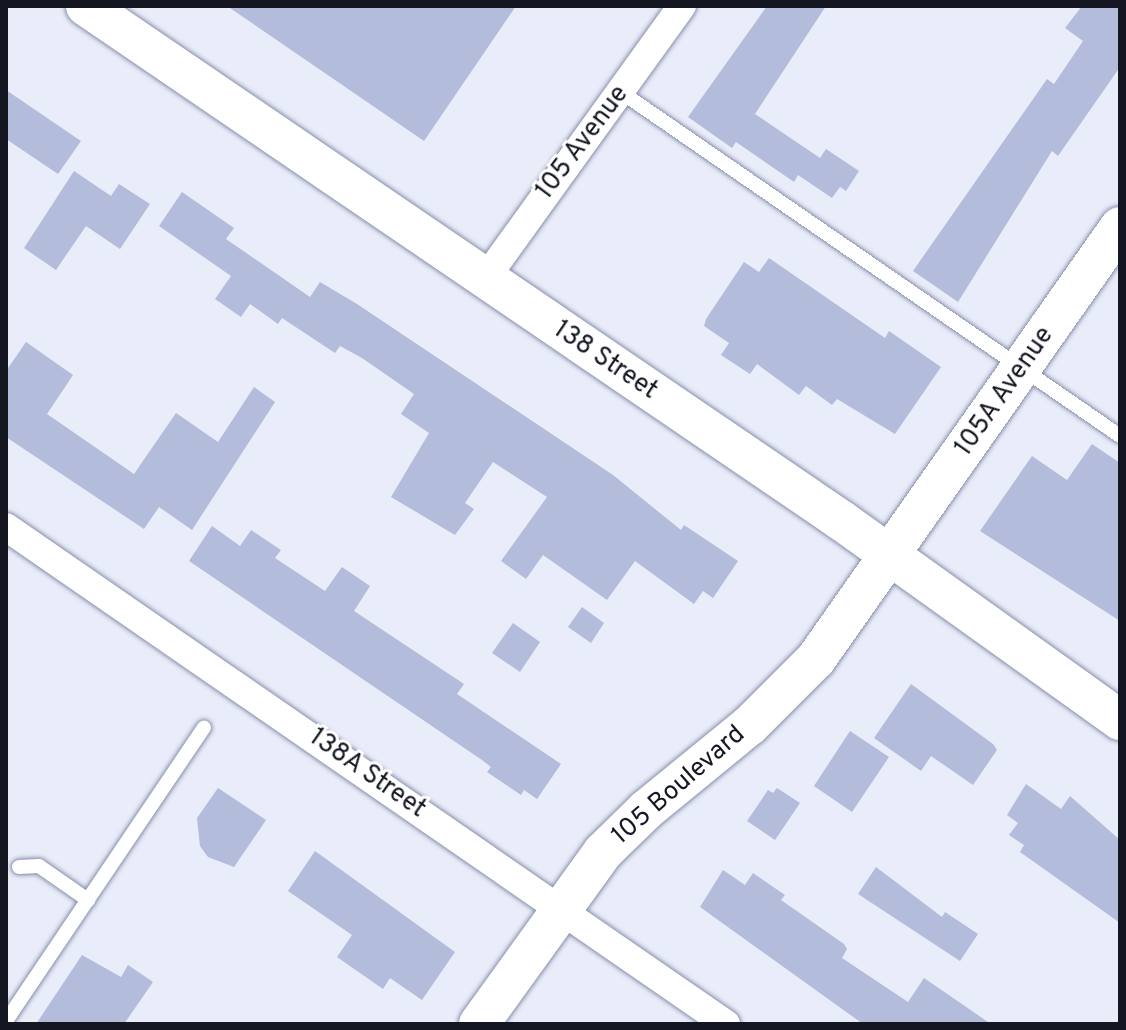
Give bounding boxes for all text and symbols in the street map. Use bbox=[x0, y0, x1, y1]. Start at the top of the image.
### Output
street label: 105 Avenue bbox=[530, 79, 636, 207]
street label: 138 Street bbox=[547, 315, 663, 407]
street label: 105A Avenue bbox=[948, 321, 1062, 463]
street label: 105 Boulevard bbox=[606, 720, 752, 852]
street label: 138A Street bbox=[302, 722, 432, 826]

